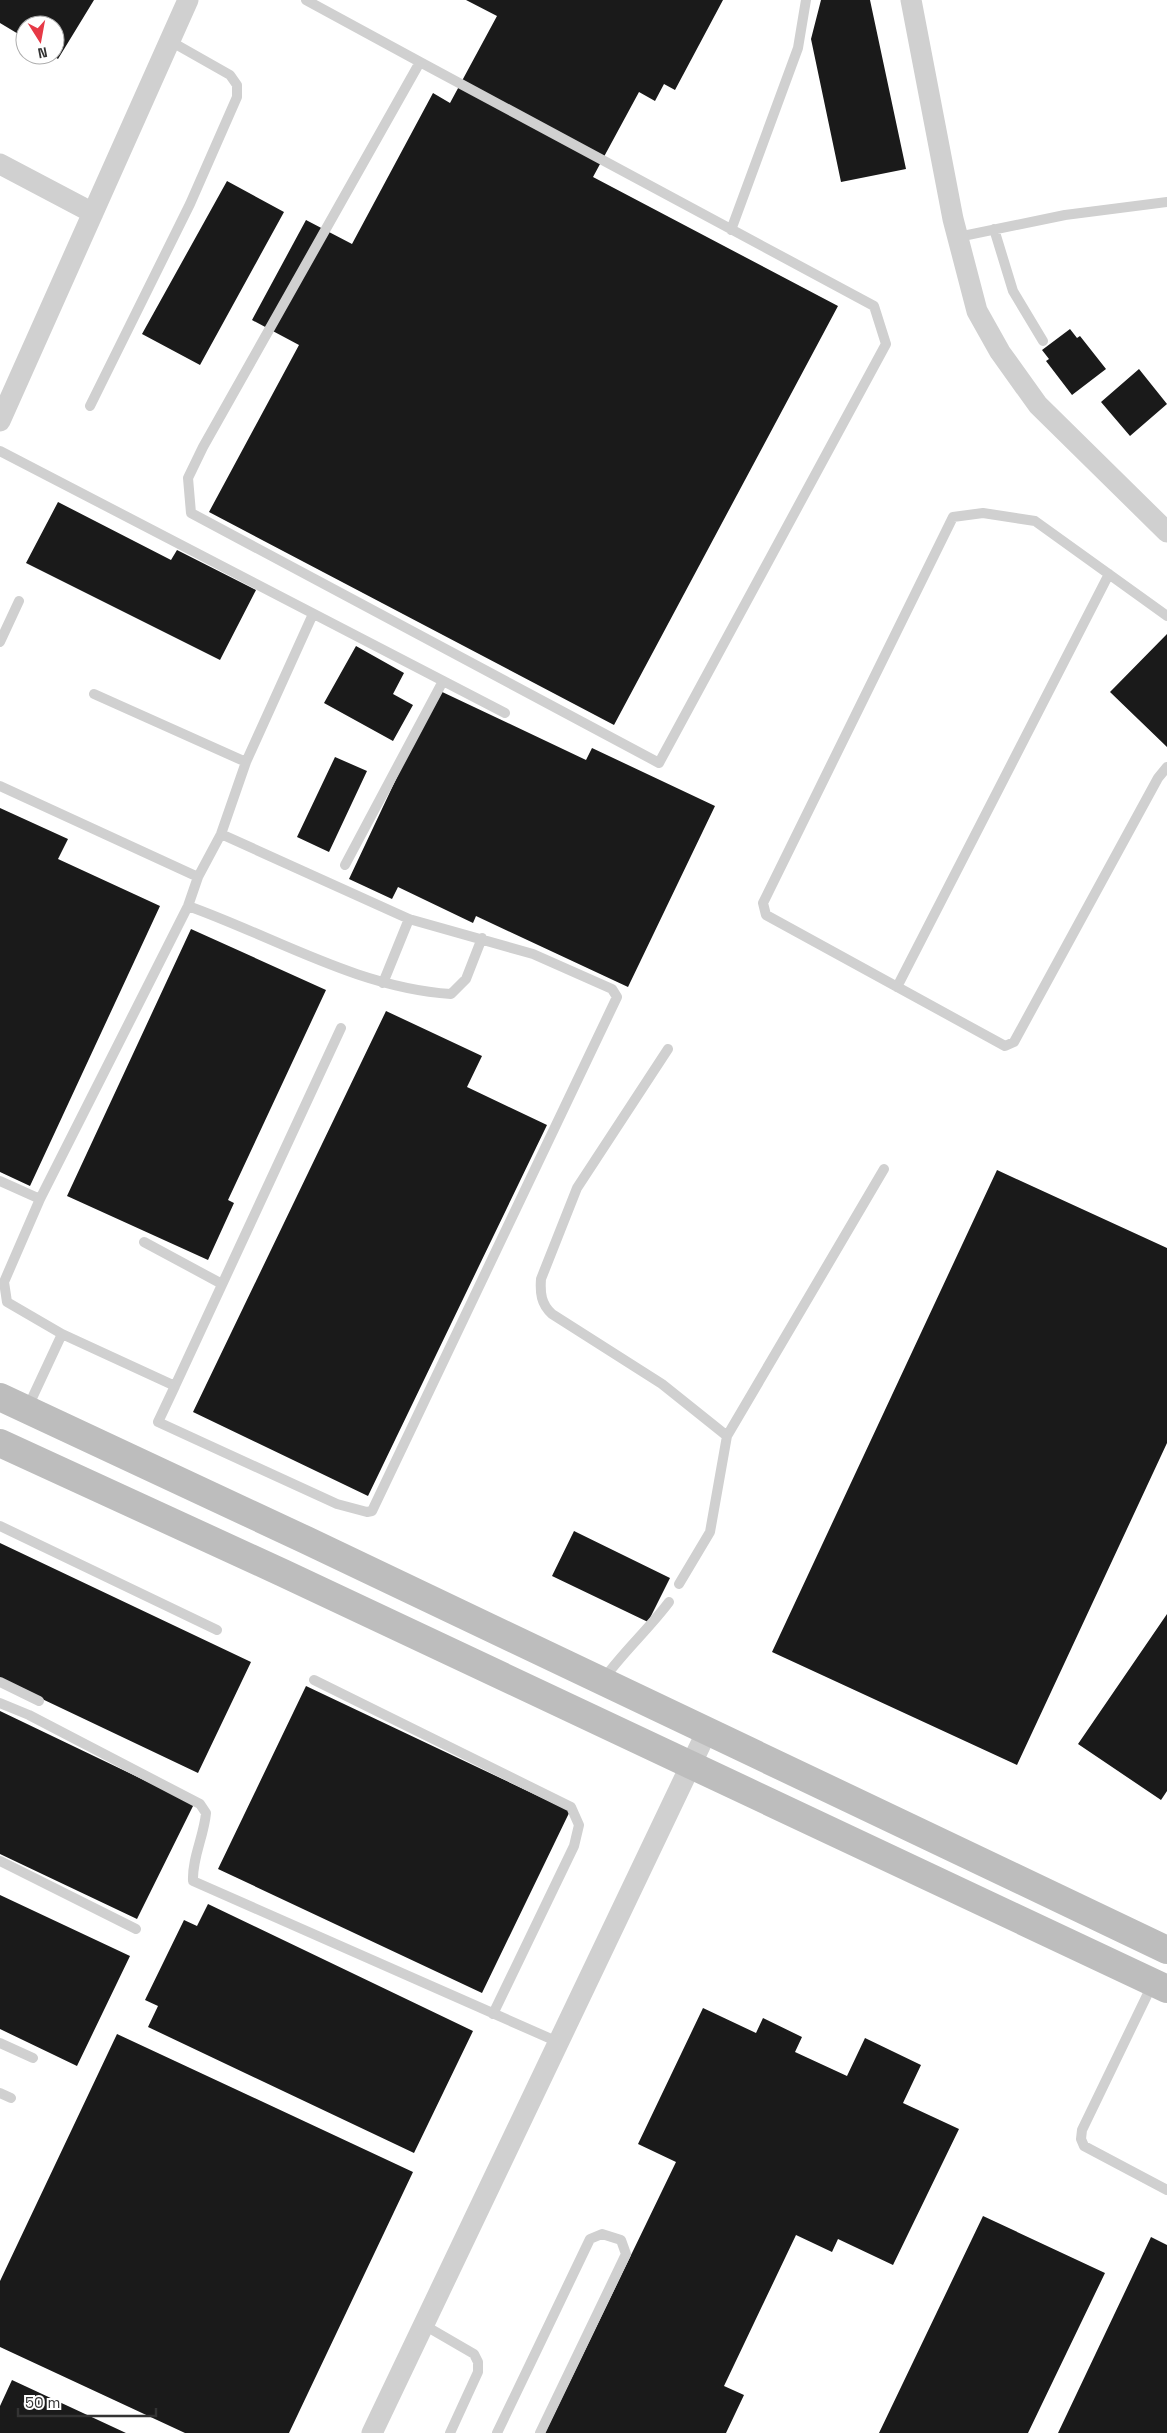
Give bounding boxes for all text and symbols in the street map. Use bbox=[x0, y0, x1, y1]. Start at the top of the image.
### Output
north arrow bbox=[15, 15, 65, 65]
text: N bbox=[36, 43, 49, 62]
scale bar bbox=[18, 2386, 155, 2418]
text: 50 m bbox=[25, 2393, 60, 2412]

